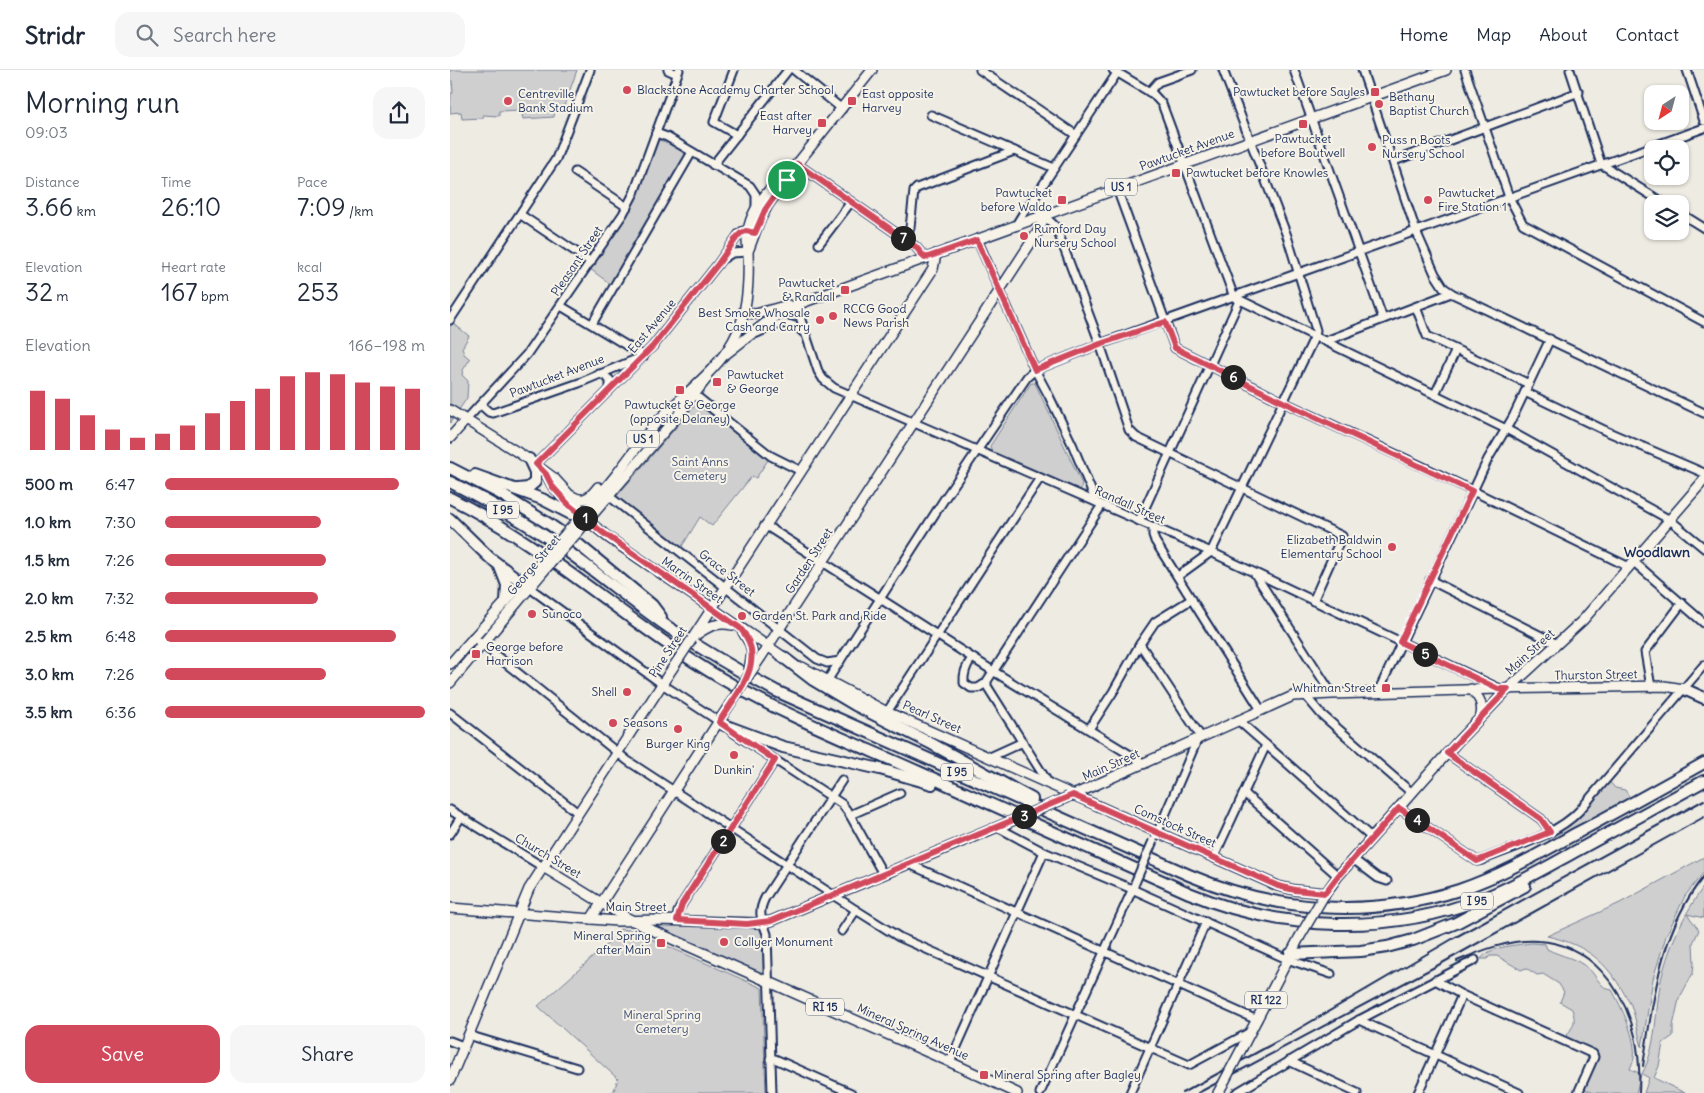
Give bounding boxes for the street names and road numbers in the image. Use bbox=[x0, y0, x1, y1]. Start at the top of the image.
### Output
street label: Pawtucket Avenue bbox=[1137, 125, 1236, 174]
road number: US 1 bbox=[1105, 178, 1137, 195]
street label: Pleasant Street bbox=[548, 223, 606, 299]
street label: East Avenue bbox=[625, 295, 679, 356]
street label: Pawtucket Avenue bbox=[507, 351, 606, 400]
road number: US 1 bbox=[627, 430, 659, 448]
street label: Randall Street bbox=[1093, 482, 1168, 527]
road number: I 95 bbox=[487, 502, 519, 518]
street label: Garden Street bbox=[782, 525, 835, 597]
street label: George Street bbox=[504, 531, 563, 598]
street label: Grace Street bbox=[696, 546, 759, 599]
street label: Marrin Street bbox=[659, 553, 726, 606]
street label: Pine Street bbox=[645, 623, 690, 680]
street label: Main Street bbox=[1502, 626, 1557, 678]
street label: Thurston Street bbox=[1554, 666, 1638, 683]
street label: Pearl Street bbox=[901, 697, 964, 736]
street label: Main Street bbox=[1080, 745, 1142, 784]
road number: I 95 bbox=[941, 764, 973, 780]
street label: Comstock Street bbox=[1132, 801, 1219, 850]
street label: Church Street bbox=[512, 830, 584, 881]
road number: I 95 bbox=[1461, 892, 1493, 909]
street label: Main Street bbox=[605, 899, 667, 914]
road number: RI 122 bbox=[1245, 992, 1287, 1008]
road number: RI 15 bbox=[806, 999, 844, 1016]
street label: Mineral Spring Avenue bbox=[855, 1000, 971, 1063]

